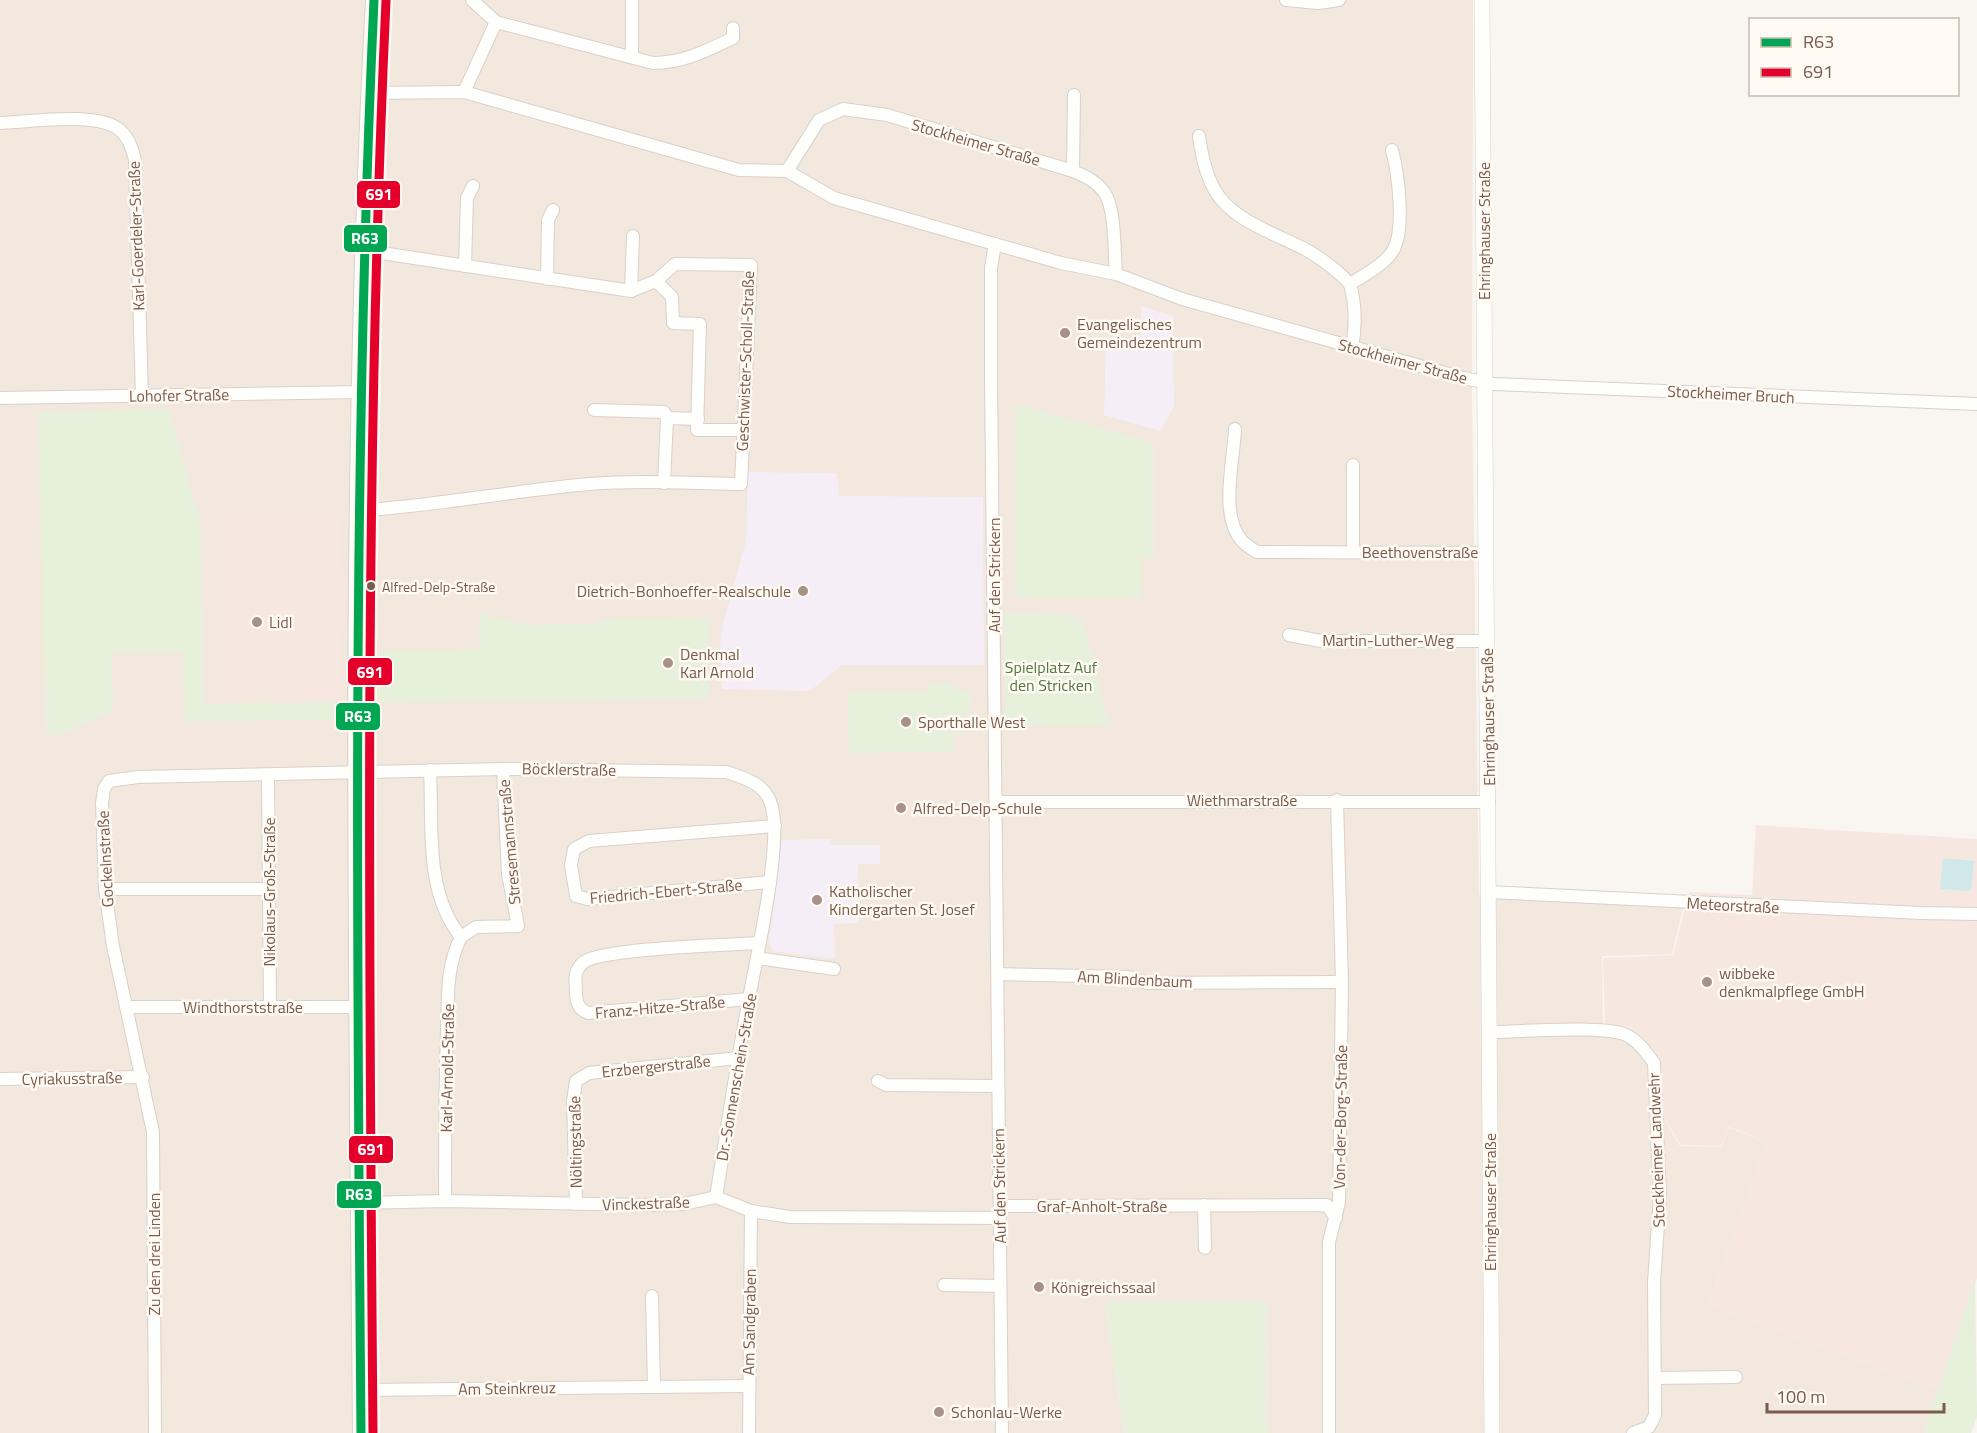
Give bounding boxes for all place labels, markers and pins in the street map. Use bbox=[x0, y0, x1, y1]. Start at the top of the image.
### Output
place label: Evangelisches Gemeindezentrum bbox=[1077, 312, 1202, 354]
marker: Evangelisches Gemeindezentrum bbox=[1058, 326, 1072, 340]
place label: Alfred-Delp-Straße bbox=[382, 576, 495, 597]
place label: Dietrich-Bonhoeffer-Realschule bbox=[577, 579, 791, 603]
marker: Alfred-Delp-Straße bbox=[365, 580, 377, 592]
marker: Dietrich-Bonhoeffer-Realschule bbox=[796, 584, 810, 598]
place label: Lidl bbox=[269, 610, 292, 634]
marker: Lidl bbox=[250, 615, 264, 629]
place label: Denkmal Karl Arnold bbox=[680, 642, 754, 684]
marker: Denkmal Karl Arnold bbox=[661, 656, 675, 670]
place label: Sporthalle West bbox=[918, 710, 1026, 734]
marker: Sporthalle West bbox=[899, 715, 913, 729]
place label: Alfred-Delp-Schule bbox=[913, 796, 1042, 820]
marker: Alfred-Delp-Schule bbox=[894, 801, 908, 815]
place label: Katholischer Kindergarten St. Josef bbox=[829, 879, 975, 921]
marker: Katholischer Kindergarten St. Josef bbox=[810, 893, 824, 907]
place label: wibbeke denkmalpflege GmbH bbox=[1719, 961, 1865, 1003]
marker: wibbeke denkmalpflege GmbH bbox=[1700, 975, 1714, 989]
place label: Königreichssaal bbox=[1051, 1275, 1156, 1299]
marker: Königreichssaal bbox=[1032, 1280, 1046, 1294]
place label: Schonlau-Werke bbox=[951, 1400, 1062, 1424]
marker: Schonlau-Werke bbox=[932, 1405, 946, 1419]

